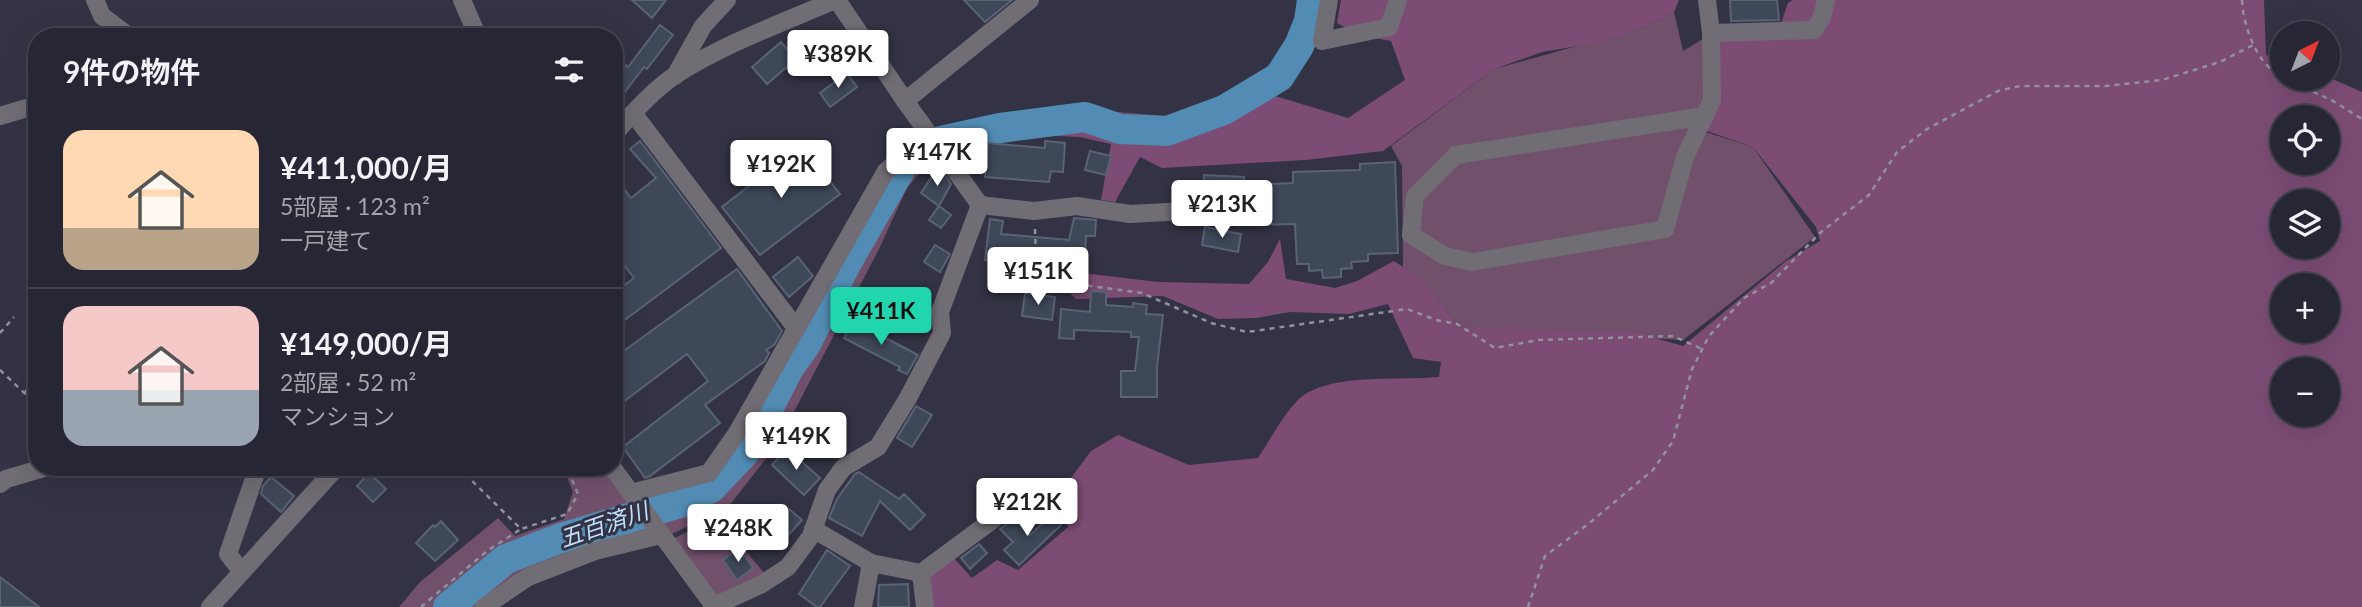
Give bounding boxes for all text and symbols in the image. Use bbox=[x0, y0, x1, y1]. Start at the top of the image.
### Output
north arrow bbox=[2270, 21, 2340, 91]
map controls bbox=[2270, 21, 2340, 427]
pin: ¥389K bbox=[789, 31, 887, 90]
text: ¥389K bbox=[803, 39, 873, 67]
icon: filters bbox=[550, 51, 588, 89]
text: 9件の物件 bbox=[63, 53, 200, 89]
button: locate bbox=[2270, 105, 2340, 175]
pin: ¥147K bbox=[888, 128, 986, 188]
text: ¥147K bbox=[902, 137, 972, 165]
pin: ¥192K bbox=[732, 140, 830, 200]
text: ¥411,000/月 bbox=[280, 149, 453, 185]
text: ¥192K bbox=[746, 149, 816, 177]
icon: home bbox=[119, 158, 203, 242]
pin: ¥213K bbox=[1173, 180, 1271, 240]
text: ¥213K bbox=[1187, 189, 1257, 217]
button: layers bbox=[2270, 189, 2340, 259]
text: 5部屋 · 123 m² bbox=[280, 192, 430, 220]
text: 一戸建て bbox=[280, 226, 372, 254]
pin: ¥151K bbox=[989, 247, 1087, 307]
text: ¥151K bbox=[1003, 256, 1073, 284]
button: + bbox=[2270, 273, 2340, 343]
pin: ¥411K bbox=[832, 288, 930, 347]
text: ¥411K bbox=[846, 296, 916, 324]
text: ¥149,000/月 bbox=[280, 325, 453, 361]
icon: home bbox=[119, 334, 203, 418]
button: − bbox=[2270, 357, 2340, 427]
text: 2部屋 · 52 m² bbox=[280, 368, 416, 396]
text: マンション bbox=[280, 402, 395, 430]
pin: ¥149K bbox=[747, 412, 845, 472]
text: ¥149K bbox=[761, 421, 831, 449]
pin: ¥212K bbox=[978, 478, 1076, 538]
text: ¥212K bbox=[992, 487, 1062, 515]
water label: 五百済川 bbox=[556, 495, 655, 552]
pin: ¥248K bbox=[689, 504, 787, 564]
text: ¥248K bbox=[703, 513, 773, 541]

